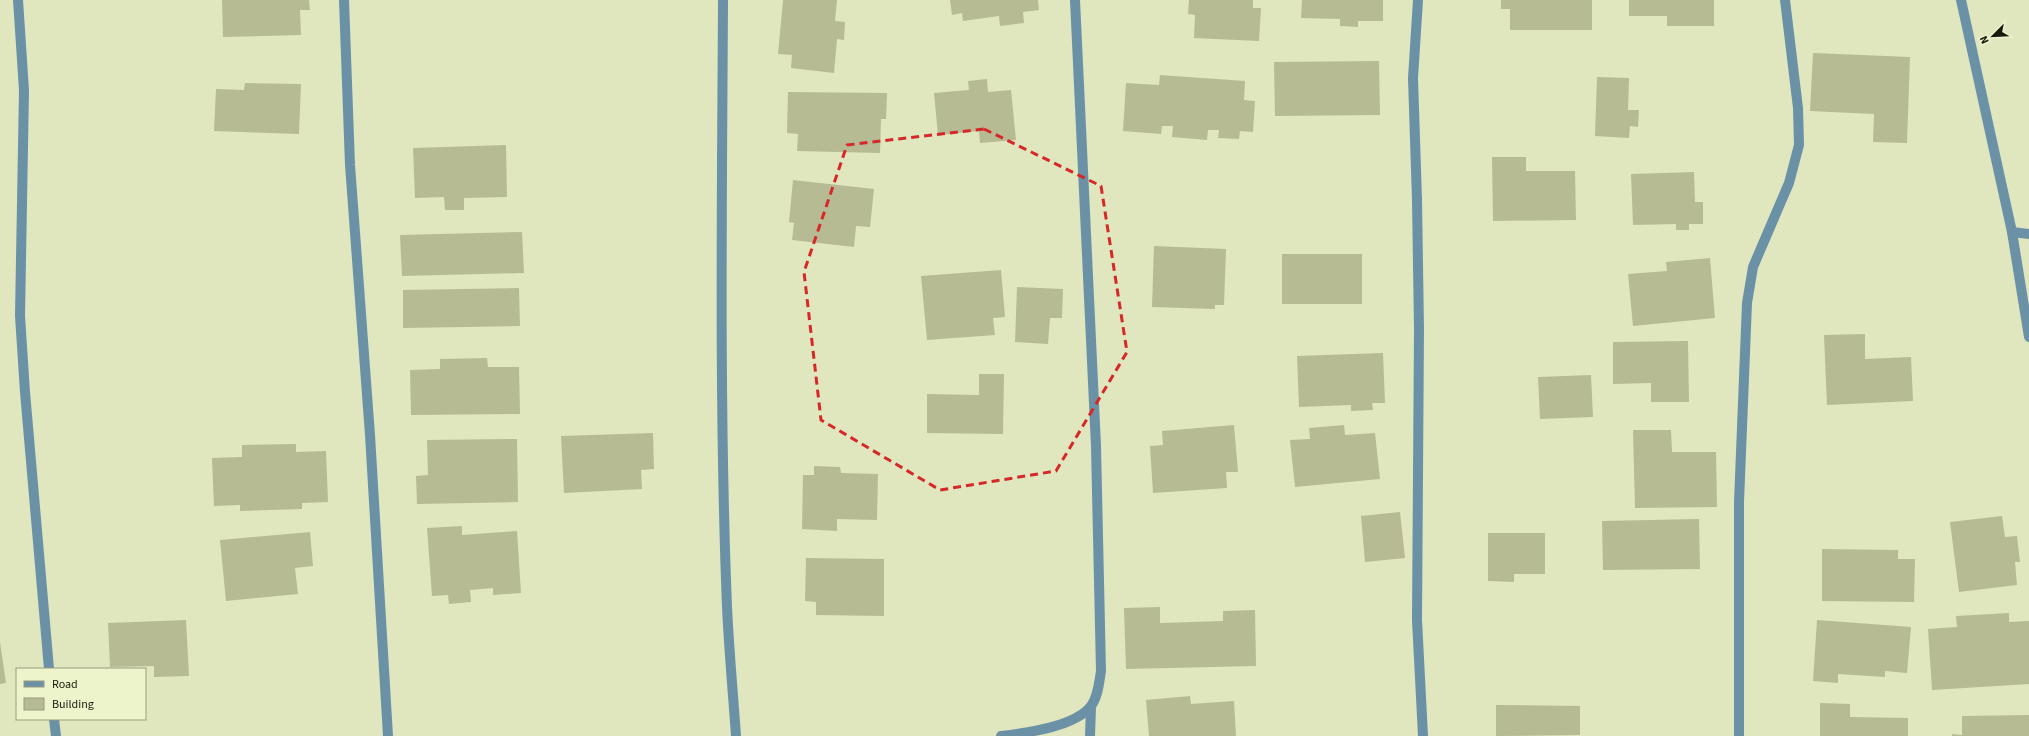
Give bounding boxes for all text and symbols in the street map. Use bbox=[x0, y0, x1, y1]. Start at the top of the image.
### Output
north arrow bbox=[1973, 16, 2013, 56]
text: N bbox=[1976, 33, 1993, 46]
legend bbox=[16, 668, 146, 720]
text: Road bbox=[52, 676, 78, 693]
text: Building bbox=[52, 696, 94, 713]

